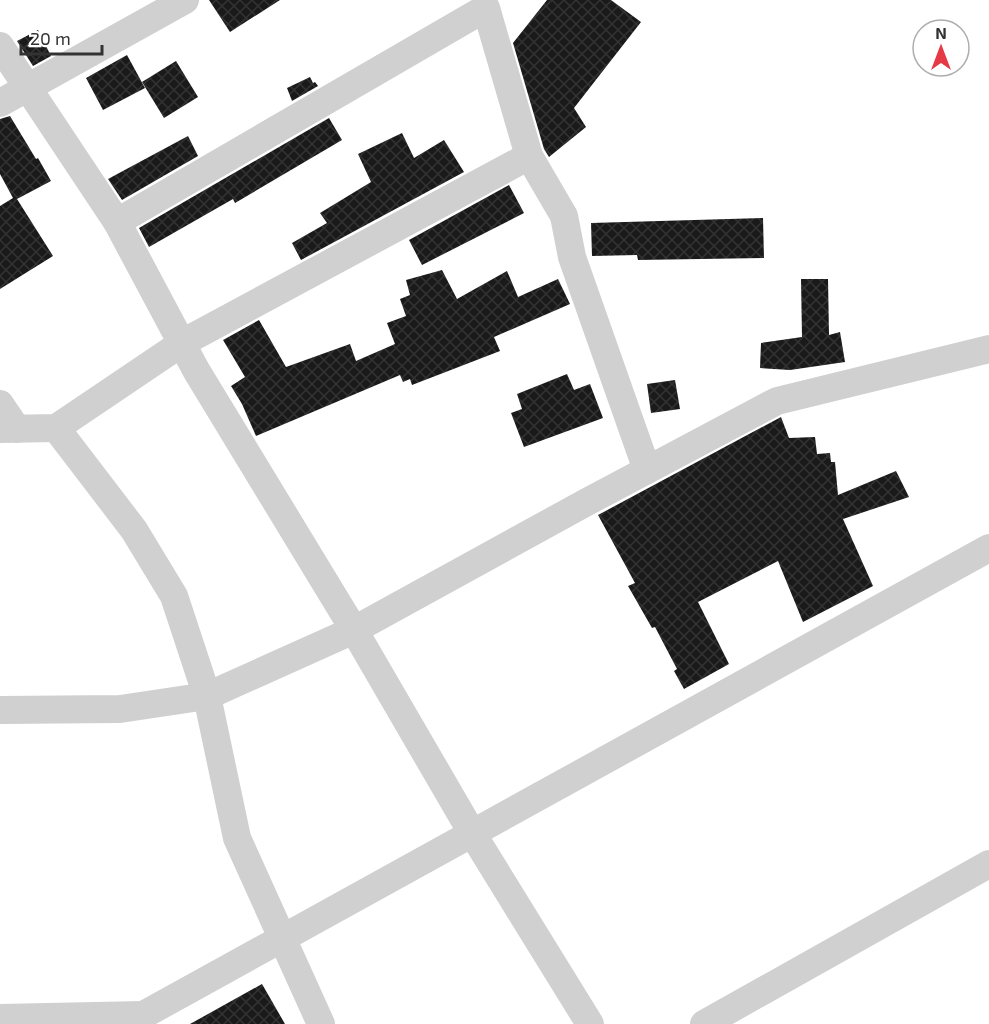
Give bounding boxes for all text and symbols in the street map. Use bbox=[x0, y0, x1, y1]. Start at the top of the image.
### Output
scale bar bbox=[21, 18, 102, 56]
north arrow bbox=[911, 18, 971, 78]
text: N bbox=[935, 23, 947, 42]
text: 20 m bbox=[30, 27, 71, 49]

